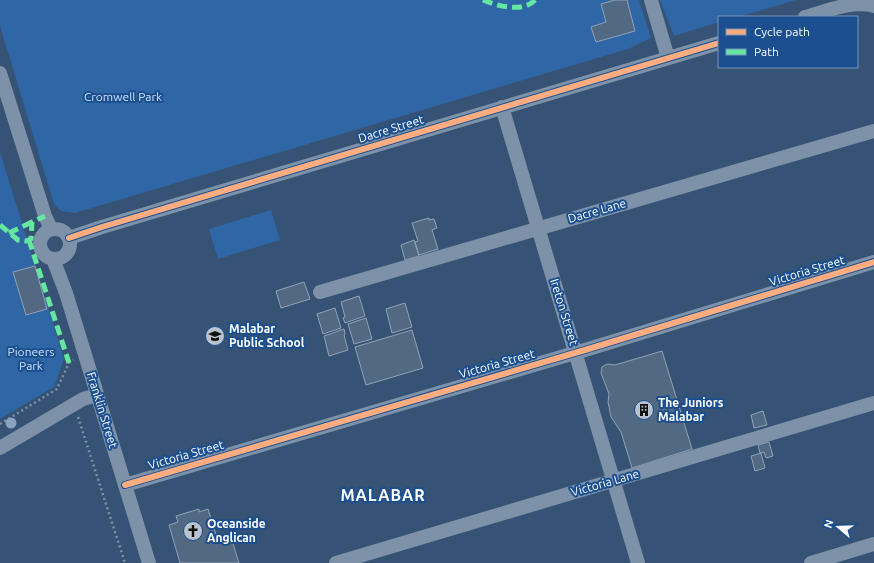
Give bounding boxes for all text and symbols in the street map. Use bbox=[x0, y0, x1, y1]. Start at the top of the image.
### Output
legend bbox=[718, 16, 858, 68]
text: Cycle path bbox=[754, 25, 810, 38]
text: Path bbox=[754, 45, 779, 58]
park label: Cromwell Park bbox=[84, 90, 162, 103]
street label: Dacre Street bbox=[357, 112, 425, 145]
street label: Dacre Lane bbox=[566, 196, 627, 225]
street label: Victoria Street bbox=[768, 253, 846, 288]
street label: Ireton Street bbox=[548, 277, 581, 347]
place label: Malabar Public School bbox=[229, 322, 305, 349]
school or university icon: Malabar Public School bbox=[204, 325, 226, 347]
park label: Pioneers Park bbox=[8, 345, 54, 372]
street label: Victoria Street bbox=[458, 346, 536, 381]
street label: Franklin Street bbox=[85, 370, 120, 450]
place label: The Juniors Malabar bbox=[658, 396, 724, 423]
building icon: The Juniors Malabar bbox=[633, 399, 655, 421]
street label: Victoria Street bbox=[147, 437, 225, 472]
street label: Victoria Lane bbox=[569, 467, 640, 498]
district label: MALABAR bbox=[340, 486, 426, 504]
north arrow bbox=[818, 507, 858, 547]
place label: Oceanside Anglican bbox=[207, 517, 266, 544]
text: N bbox=[822, 518, 836, 530]
church icon: Oceanside Anglican bbox=[182, 520, 204, 542]

